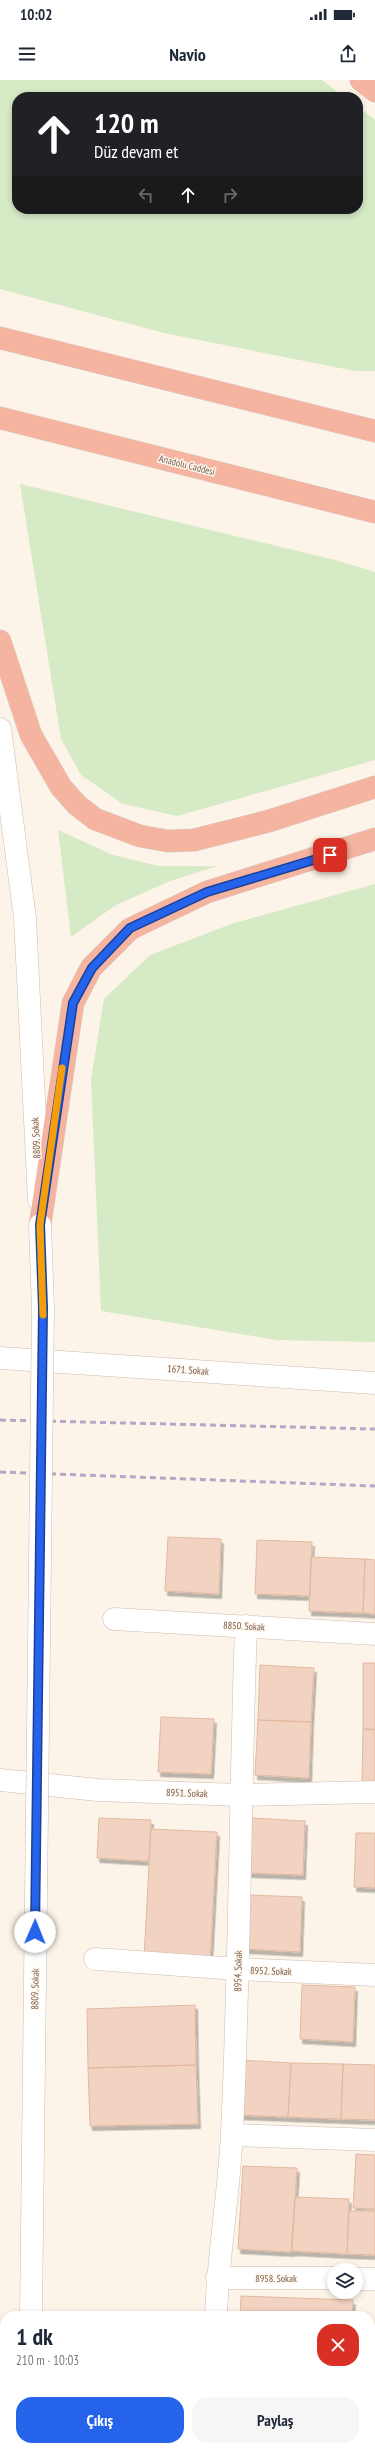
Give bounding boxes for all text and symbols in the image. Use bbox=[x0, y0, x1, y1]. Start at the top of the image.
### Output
text: 10:02 bbox=[20, 5, 52, 24]
icon: menu bbox=[16, 43, 38, 65]
text: Navio bbox=[169, 43, 206, 66]
icon: share bbox=[337, 43, 359, 65]
text: 120 m bbox=[94, 104, 158, 141]
icon: ahead bbox=[28, 108, 80, 160]
text: Düz devam et bbox=[94, 140, 178, 163]
icon: left bbox=[135, 184, 157, 206]
icon: ahead bbox=[177, 184, 199, 206]
icon: right bbox=[219, 184, 241, 206]
street label: Anadolu Caddesi bbox=[158, 452, 216, 478]
pin bbox=[313, 838, 347, 872]
icon: arrive bbox=[319, 844, 341, 866]
street label: 8809. Sokak bbox=[28, 1117, 44, 1159]
street label: 1671. Sokak bbox=[167, 1362, 209, 1378]
street label: 8850. Sokak bbox=[223, 1618, 265, 1634]
street label: 8951. Sokak bbox=[166, 1786, 208, 1800]
position arrow bbox=[14, 1911, 56, 1953]
street label: 8954. Sokak bbox=[231, 1950, 245, 1992]
street label: 8952. Sokak bbox=[250, 1964, 292, 1978]
street label: 8809. Sokak bbox=[28, 1968, 42, 2010]
map controls bbox=[327, 2263, 363, 2299]
button: layers bbox=[327, 2263, 363, 2299]
street label: 8958. Sokak bbox=[255, 2272, 297, 2285]
text: 1 dk bbox=[16, 2321, 53, 2352]
button: close bbox=[317, 2324, 359, 2366]
text: 210 m · 10:03 bbox=[16, 2352, 79, 2369]
button: Çıkış bbox=[16, 2397, 184, 2443]
button: Paylaş bbox=[192, 2397, 359, 2443]

